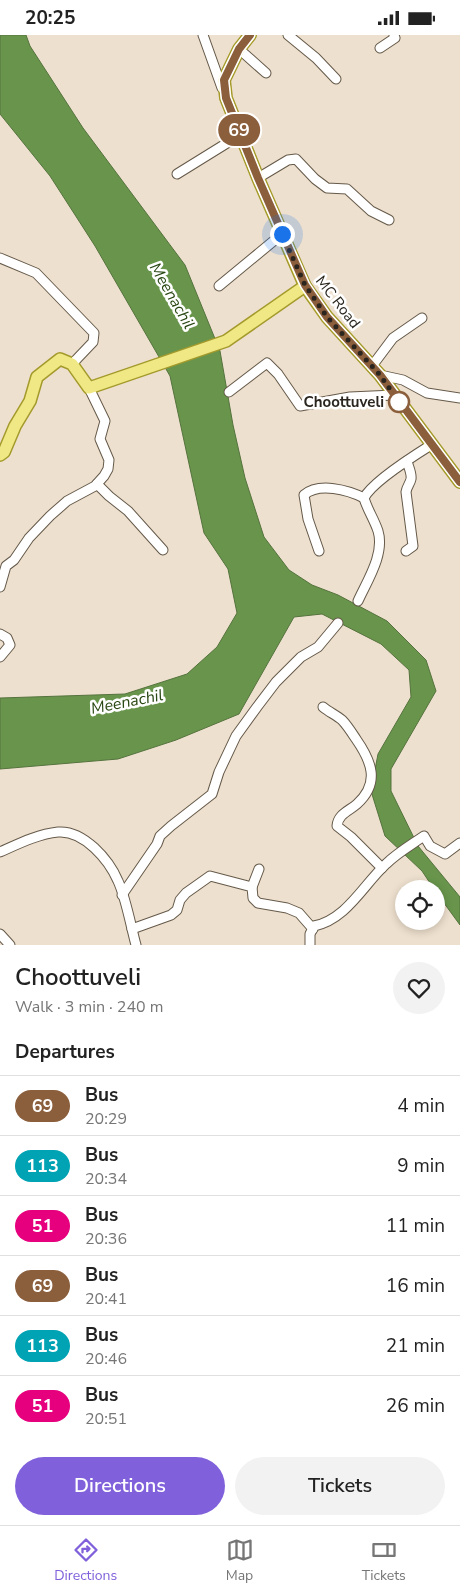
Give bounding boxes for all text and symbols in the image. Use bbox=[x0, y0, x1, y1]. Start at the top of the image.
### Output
text: 20:25 bbox=[25, 5, 75, 31]
line badge: 69 bbox=[216, 114, 262, 146]
text: 69 bbox=[228, 118, 250, 142]
your location bbox=[270, 222, 295, 247]
water label: Meenachil bbox=[144, 259, 200, 333]
street label: MC Road bbox=[311, 272, 365, 332]
marker: Choottuveli bbox=[388, 391, 410, 413]
place label: Choottuveli bbox=[304, 392, 384, 412]
water label: Meenachil bbox=[89, 684, 165, 720]
map controls bbox=[395, 880, 445, 930]
button: locate bbox=[395, 880, 445, 930]
text: Choottuveli bbox=[15, 961, 141, 993]
button: heart bbox=[393, 962, 445, 1014]
text: Walk · 3 min · 240 m bbox=[15, 996, 163, 1018]
text: Departures bbox=[15, 1039, 115, 1065]
text: Bus bbox=[85, 1082, 118, 1108]
text: 4 min bbox=[397, 1093, 445, 1119]
text: 69 bbox=[32, 1094, 53, 1118]
text: 20:29 bbox=[85, 1108, 127, 1130]
text: Bus bbox=[85, 1142, 118, 1168]
text: 9 min bbox=[397, 1153, 445, 1179]
text: 113 bbox=[26, 1154, 59, 1178]
text: 20:34 bbox=[85, 1168, 127, 1190]
text: Bus bbox=[85, 1202, 118, 1228]
text: 11 min bbox=[386, 1213, 445, 1239]
text: 51 bbox=[32, 1214, 53, 1238]
text: 20:36 bbox=[85, 1228, 127, 1250]
text: Bus bbox=[85, 1262, 118, 1288]
text: 16 min bbox=[386, 1273, 445, 1299]
text: 69 bbox=[32, 1274, 53, 1298]
text: 20:41 bbox=[85, 1288, 127, 1310]
text: Bus bbox=[85, 1322, 118, 1348]
text: 21 min bbox=[386, 1333, 445, 1359]
text: 113 bbox=[26, 1334, 59, 1358]
text: 20:46 bbox=[85, 1348, 127, 1370]
text: Bus bbox=[85, 1382, 118, 1408]
text: 26 min bbox=[386, 1393, 445, 1419]
text: 51 bbox=[32, 1394, 53, 1418]
text: 20:51 bbox=[85, 1408, 127, 1430]
button: Directions bbox=[15, 1457, 225, 1515]
button: Tickets bbox=[235, 1457, 445, 1515]
tab: Directions bbox=[54, 1536, 117, 1585]
tab: Map bbox=[226, 1536, 254, 1585]
tab: Tickets bbox=[362, 1536, 406, 1585]

